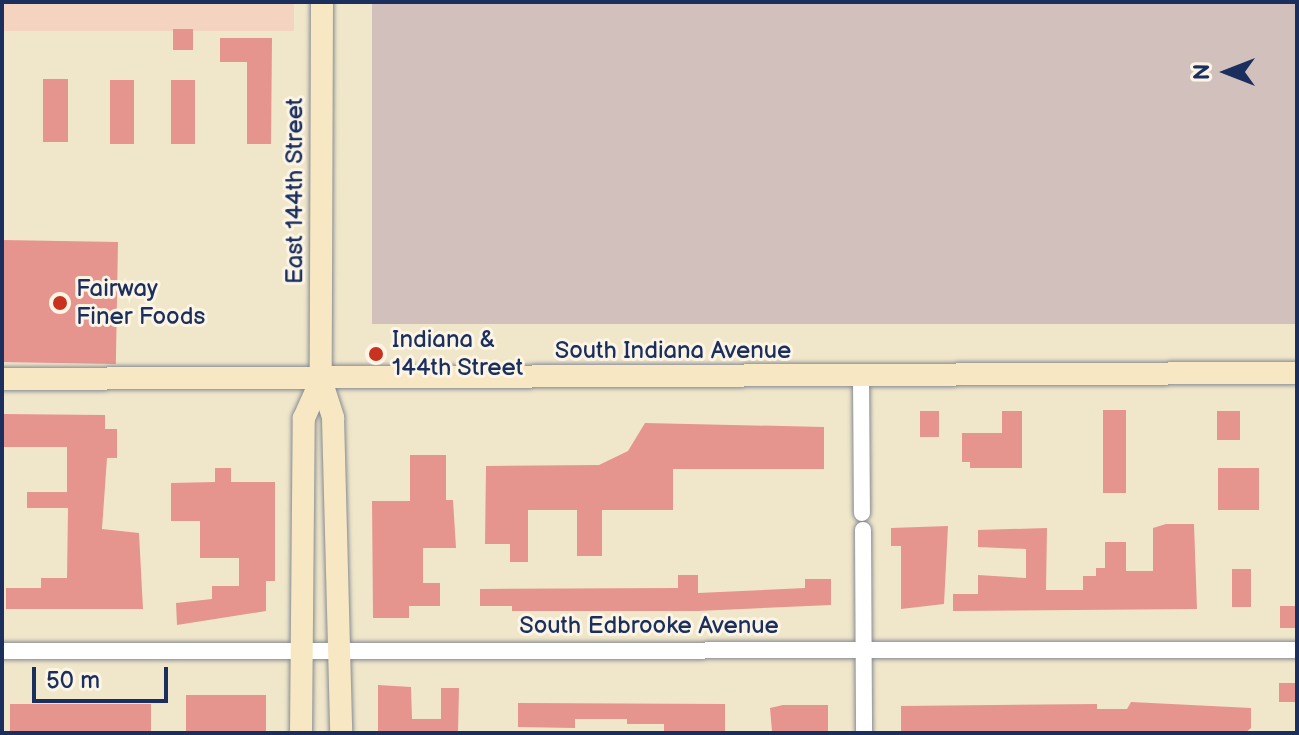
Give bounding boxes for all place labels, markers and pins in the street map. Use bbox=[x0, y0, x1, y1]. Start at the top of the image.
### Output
place label: Fairway Finer Foods bbox=[76, 275, 205, 331]
marker: Fairway Finer Foods bbox=[51, 294, 69, 312]
place label: Indiana & 144th Street bbox=[392, 326, 524, 382]
marker: Indiana & 144th Street bbox=[367, 345, 385, 363]

